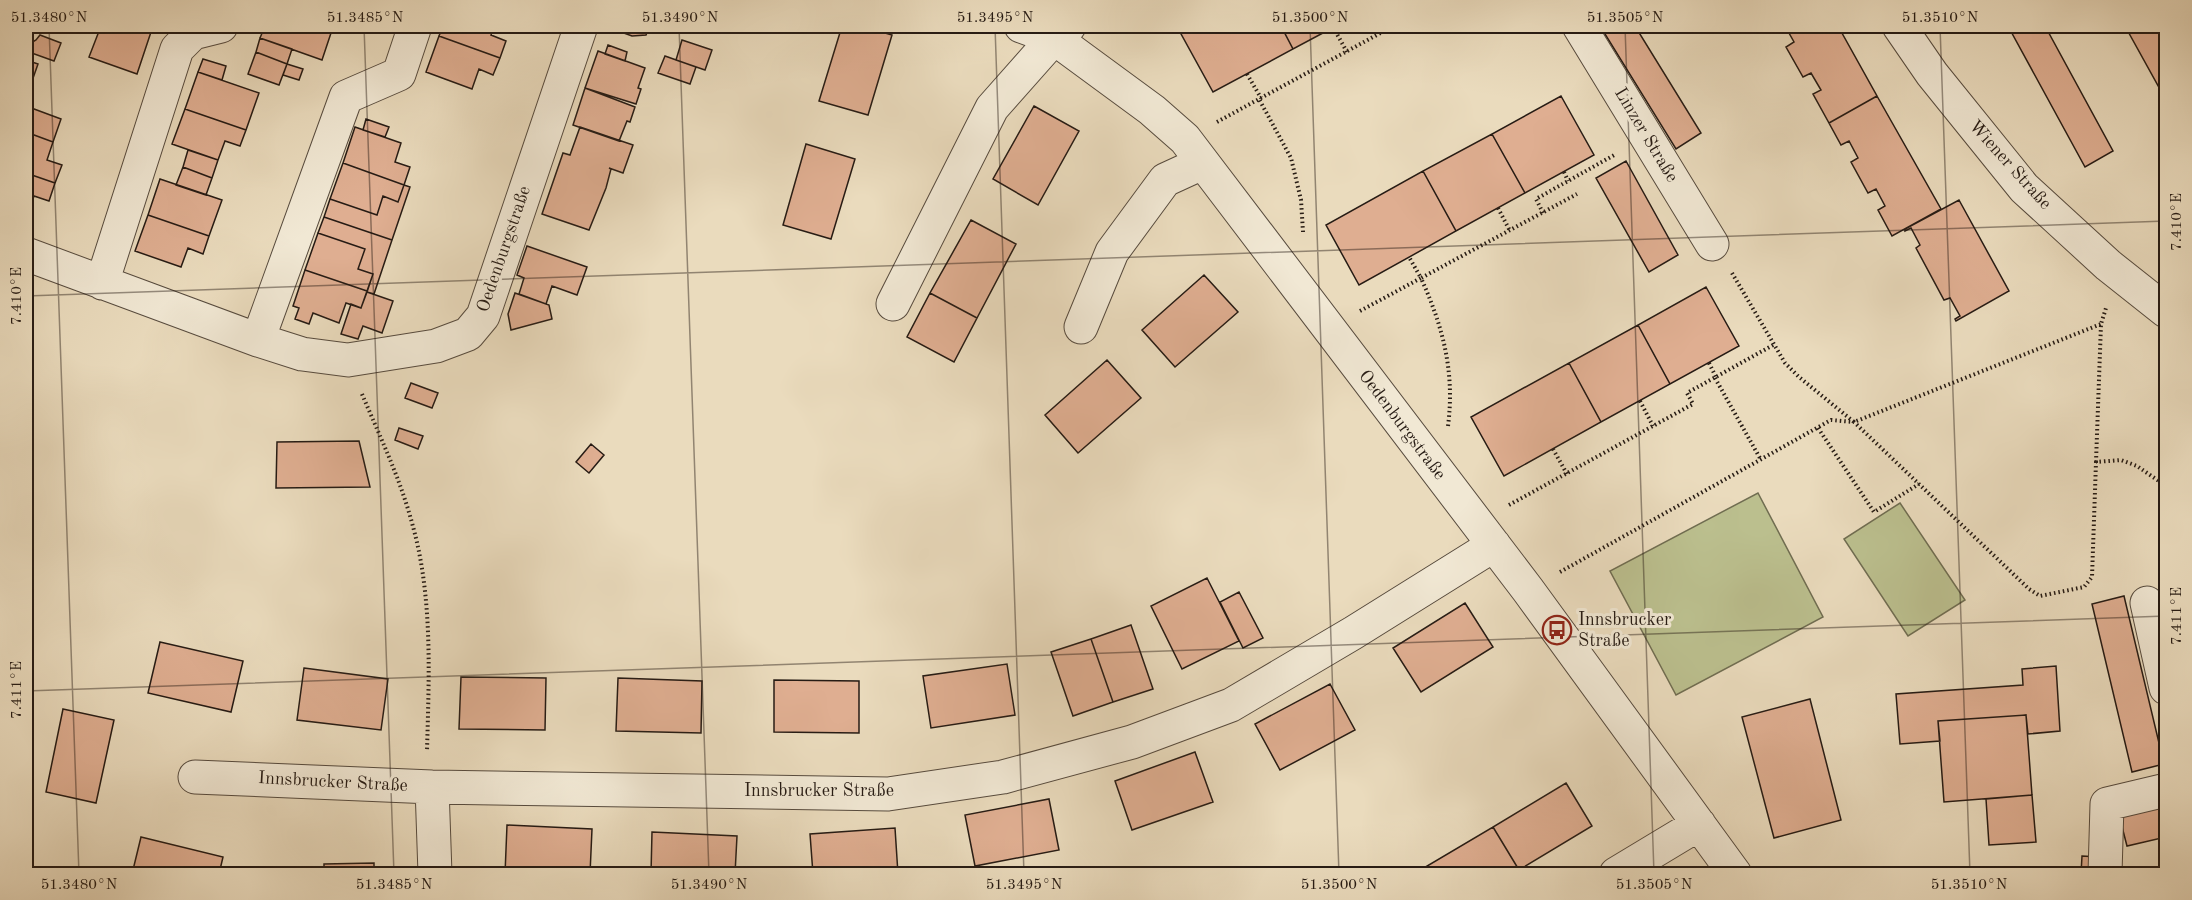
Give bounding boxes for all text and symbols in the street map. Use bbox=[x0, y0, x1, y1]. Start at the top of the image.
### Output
text: 51.3480°N bbox=[11, 11, 88, 26]
text: 51.3485°N bbox=[327, 11, 404, 26]
text: 51.3490°N bbox=[642, 11, 719, 26]
text: 51.3495°N bbox=[957, 11, 1034, 26]
text: 51.3500°N bbox=[1272, 11, 1349, 26]
text: 51.3505°N bbox=[1587, 11, 1664, 26]
text: 51.3510°N bbox=[1902, 11, 1979, 26]
street label: Linzer Straße bbox=[1611, 85, 1681, 185]
street label: Wiener Straße bbox=[1965, 117, 2055, 213]
street label: Oedenburgstraße bbox=[474, 184, 534, 314]
text: 7.410°E bbox=[2170, 193, 2185, 251]
text: 7.410°E bbox=[10, 267, 25, 325]
street label: Oedenburgstraße bbox=[1355, 367, 1449, 483]
text: 7.411°E bbox=[2170, 587, 2185, 645]
place label: Innsbrucker Straße bbox=[1578, 611, 1672, 650]
bus stop icon: Innsbrucker Straße bbox=[1541, 614, 1573, 646]
text: 7.411°E bbox=[10, 661, 25, 719]
street label: Innsbrucker Straße bbox=[258, 769, 408, 795]
street label: Innsbrucker Straße bbox=[744, 782, 894, 800]
text: 51.3480°N bbox=[41, 878, 118, 893]
text: 51.3485°N bbox=[356, 878, 433, 893]
text: 51.3490°N bbox=[671, 878, 748, 893]
text: 51.3495°N bbox=[986, 878, 1063, 893]
text: 51.3500°N bbox=[1301, 878, 1378, 893]
text: 51.3505°N bbox=[1616, 878, 1693, 893]
text: 51.3510°N bbox=[1931, 878, 2008, 893]

